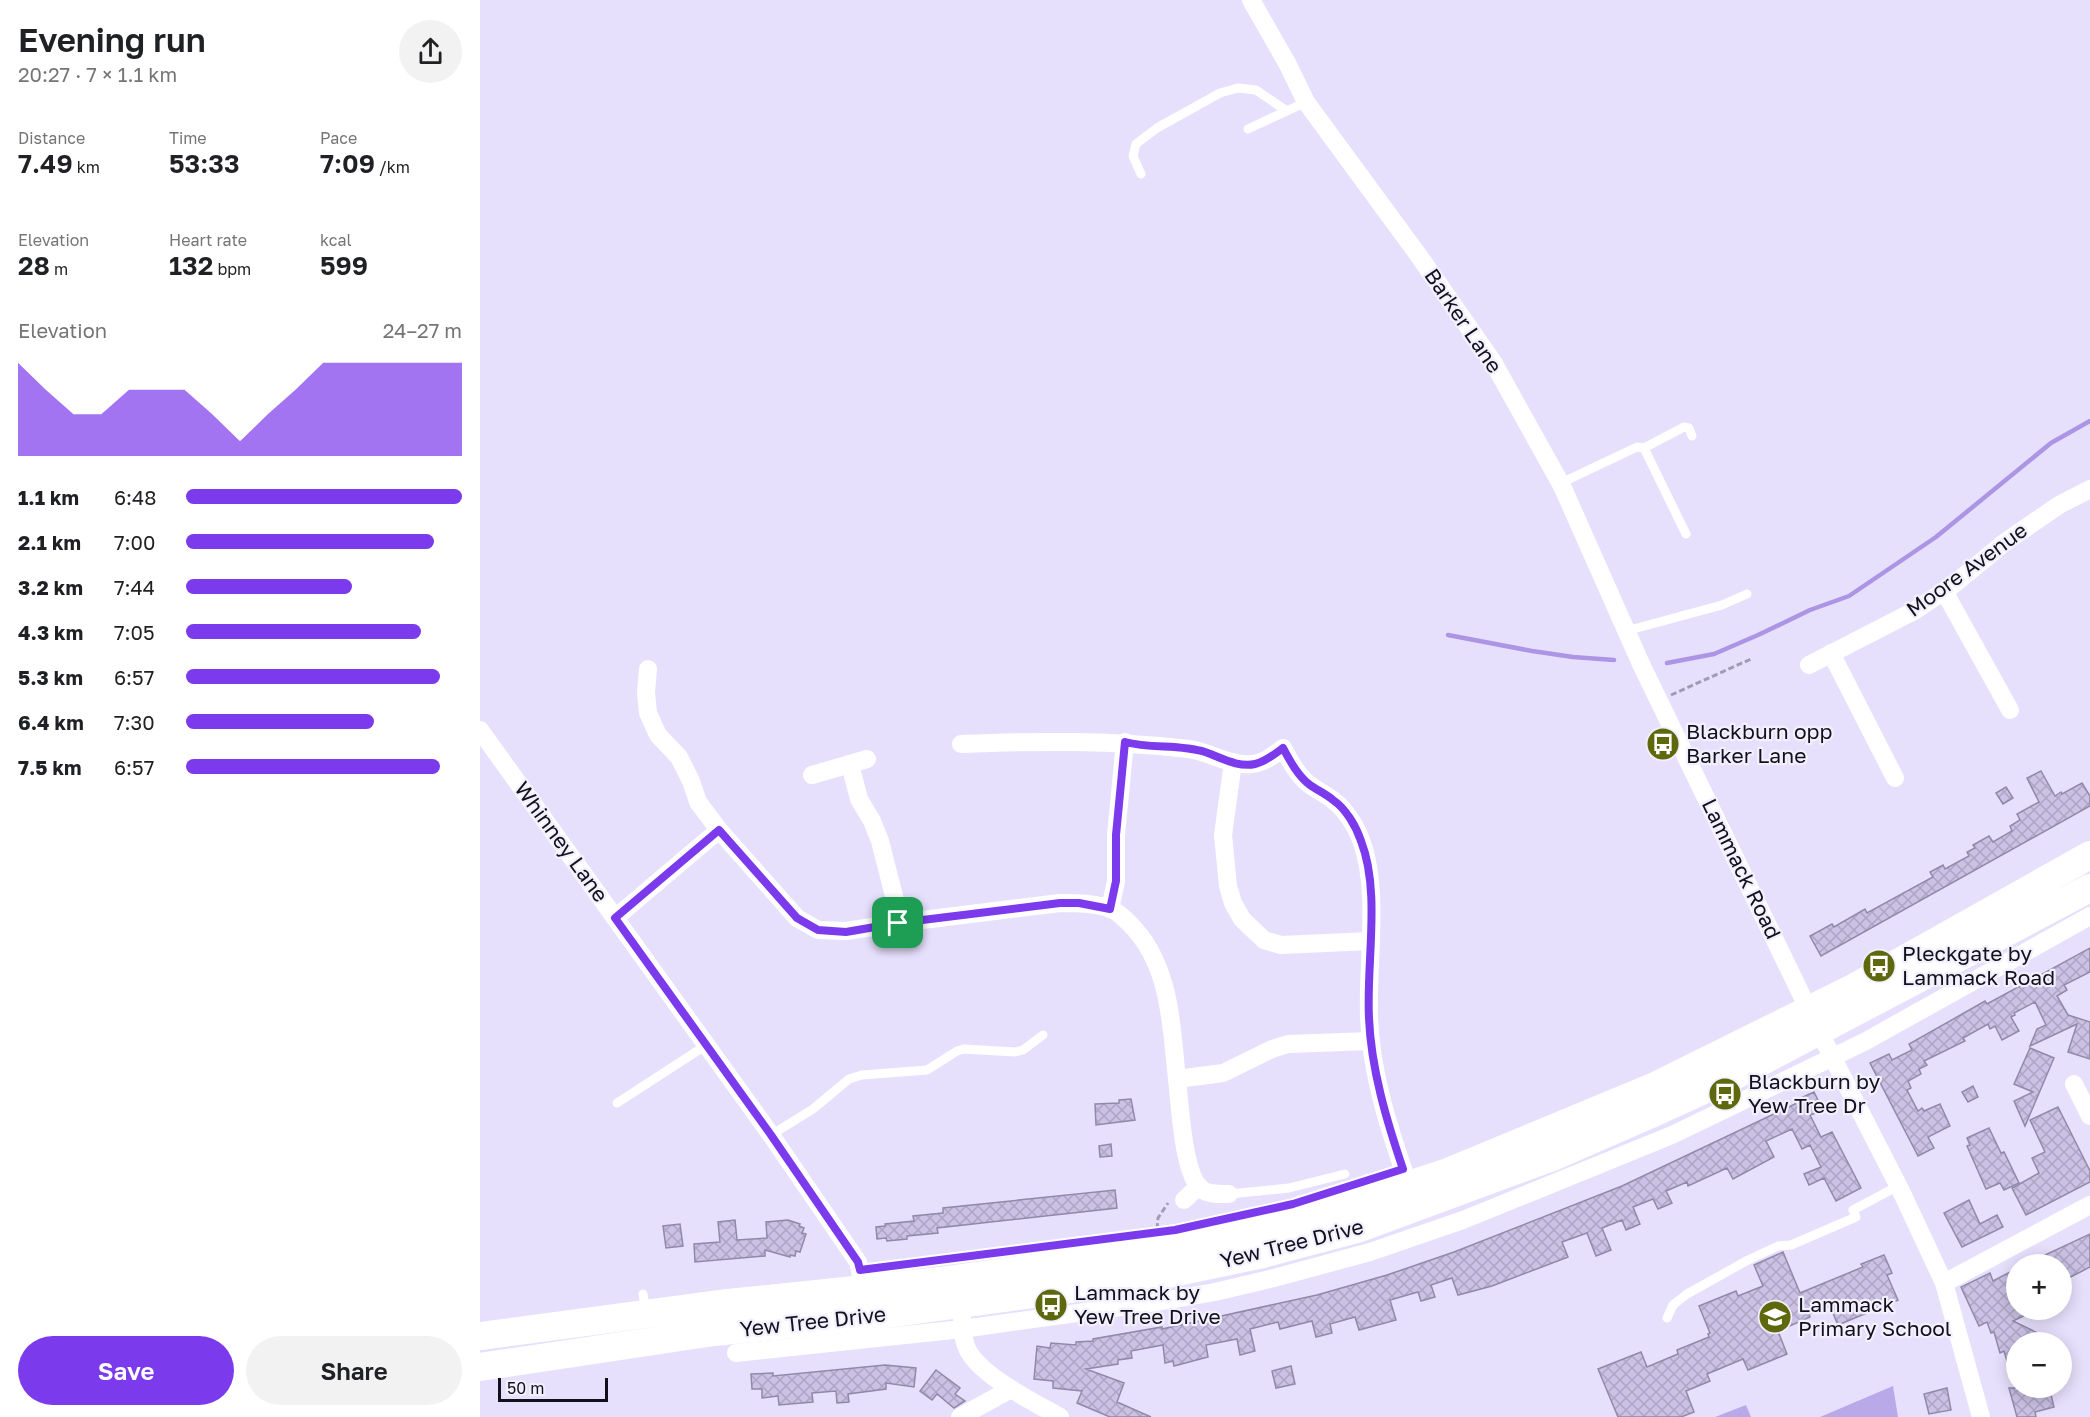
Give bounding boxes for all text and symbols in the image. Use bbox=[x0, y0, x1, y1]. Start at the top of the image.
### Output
text: Evening run bbox=[18, 20, 206, 59]
button: share bbox=[399, 20, 462, 83]
text: 20:27 · 7 × 1.1 km bbox=[18, 62, 177, 86]
text: Distance bbox=[18, 128, 85, 148]
text: Time bbox=[169, 128, 207, 148]
text: Pace bbox=[320, 128, 357, 148]
text: 7.49 bbox=[18, 148, 73, 179]
text: 53:33 bbox=[169, 148, 240, 179]
text: 7:09 bbox=[320, 148, 375, 179]
text: km bbox=[73, 157, 100, 177]
text: /km bbox=[375, 157, 410, 177]
text: Elevation bbox=[18, 230, 89, 250]
text: Heart rate bbox=[169, 230, 247, 250]
text: kcal bbox=[320, 230, 352, 250]
text: 28 bbox=[18, 250, 50, 281]
text: 132 bbox=[169, 250, 213, 281]
text: 599 bbox=[320, 250, 368, 281]
text: m bbox=[50, 259, 68, 279]
text: bpm bbox=[213, 259, 251, 279]
street label: Barker Lane bbox=[1419, 263, 1508, 378]
text: Elevation bbox=[18, 318, 107, 342]
text: 24–27 m bbox=[383, 318, 462, 342]
text: 1.1 km bbox=[18, 485, 79, 509]
text: 6:48 bbox=[114, 485, 157, 509]
street label: Moore Avenue bbox=[1901, 517, 2032, 622]
text: 2.1 km bbox=[18, 530, 81, 554]
text: 7:00 bbox=[114, 530, 155, 554]
text: 3.2 km bbox=[18, 575, 83, 599]
text: 7:44 bbox=[114, 575, 155, 599]
text: 4.3 km bbox=[18, 620, 83, 644]
text: 7:05 bbox=[114, 620, 155, 644]
text: 5.3 km bbox=[18, 665, 83, 689]
text: 6:57 bbox=[114, 665, 154, 689]
text: 6.4 km bbox=[18, 710, 84, 734]
text: 7:30 bbox=[114, 710, 155, 734]
place label: Blackburn opp Barker Lane bbox=[1686, 718, 1832, 768]
bus stop icon: Blackburn opp Barker Lane bbox=[1645, 726, 1681, 762]
text: 7.5 km bbox=[18, 755, 82, 779]
text: 6:57 bbox=[114, 755, 154, 779]
street label: Whinney Lane bbox=[509, 776, 614, 907]
street label: Lammack Road bbox=[1697, 794, 1787, 943]
pin bbox=[872, 897, 923, 948]
icon: arrive bbox=[881, 906, 914, 939]
place label: Pleckgate by Lammack Road bbox=[1902, 940, 2055, 990]
bus stop icon: Pleckgate by Lammack Road bbox=[1861, 948, 1897, 984]
place label: Blackburn by Yew Tree Dr bbox=[1748, 1068, 1880, 1118]
bus stop icon: Blackburn by Yew Tree Dr bbox=[1707, 1076, 1743, 1112]
street label: Yew Tree Drive bbox=[1217, 1213, 1366, 1273]
map controls bbox=[2006, 1254, 2072, 1398]
button: + bbox=[2006, 1254, 2072, 1320]
place label: Lammack by Yew Tree Drive bbox=[1074, 1279, 1221, 1329]
bus stop icon: Lammack by Yew Tree Drive bbox=[1033, 1287, 1069, 1323]
place label: Lammack Primary School bbox=[1798, 1291, 1952, 1341]
school or university icon: Lammack Primary School bbox=[1757, 1299, 1793, 1335]
street label: Yew Tree Drive bbox=[739, 1300, 887, 1342]
button: − bbox=[2006, 1332, 2072, 1398]
button: Save bbox=[18, 1336, 234, 1405]
button: Share bbox=[246, 1336, 462, 1405]
scale bar bbox=[498, 1375, 608, 1402]
text: 50 m bbox=[507, 1378, 544, 1398]

